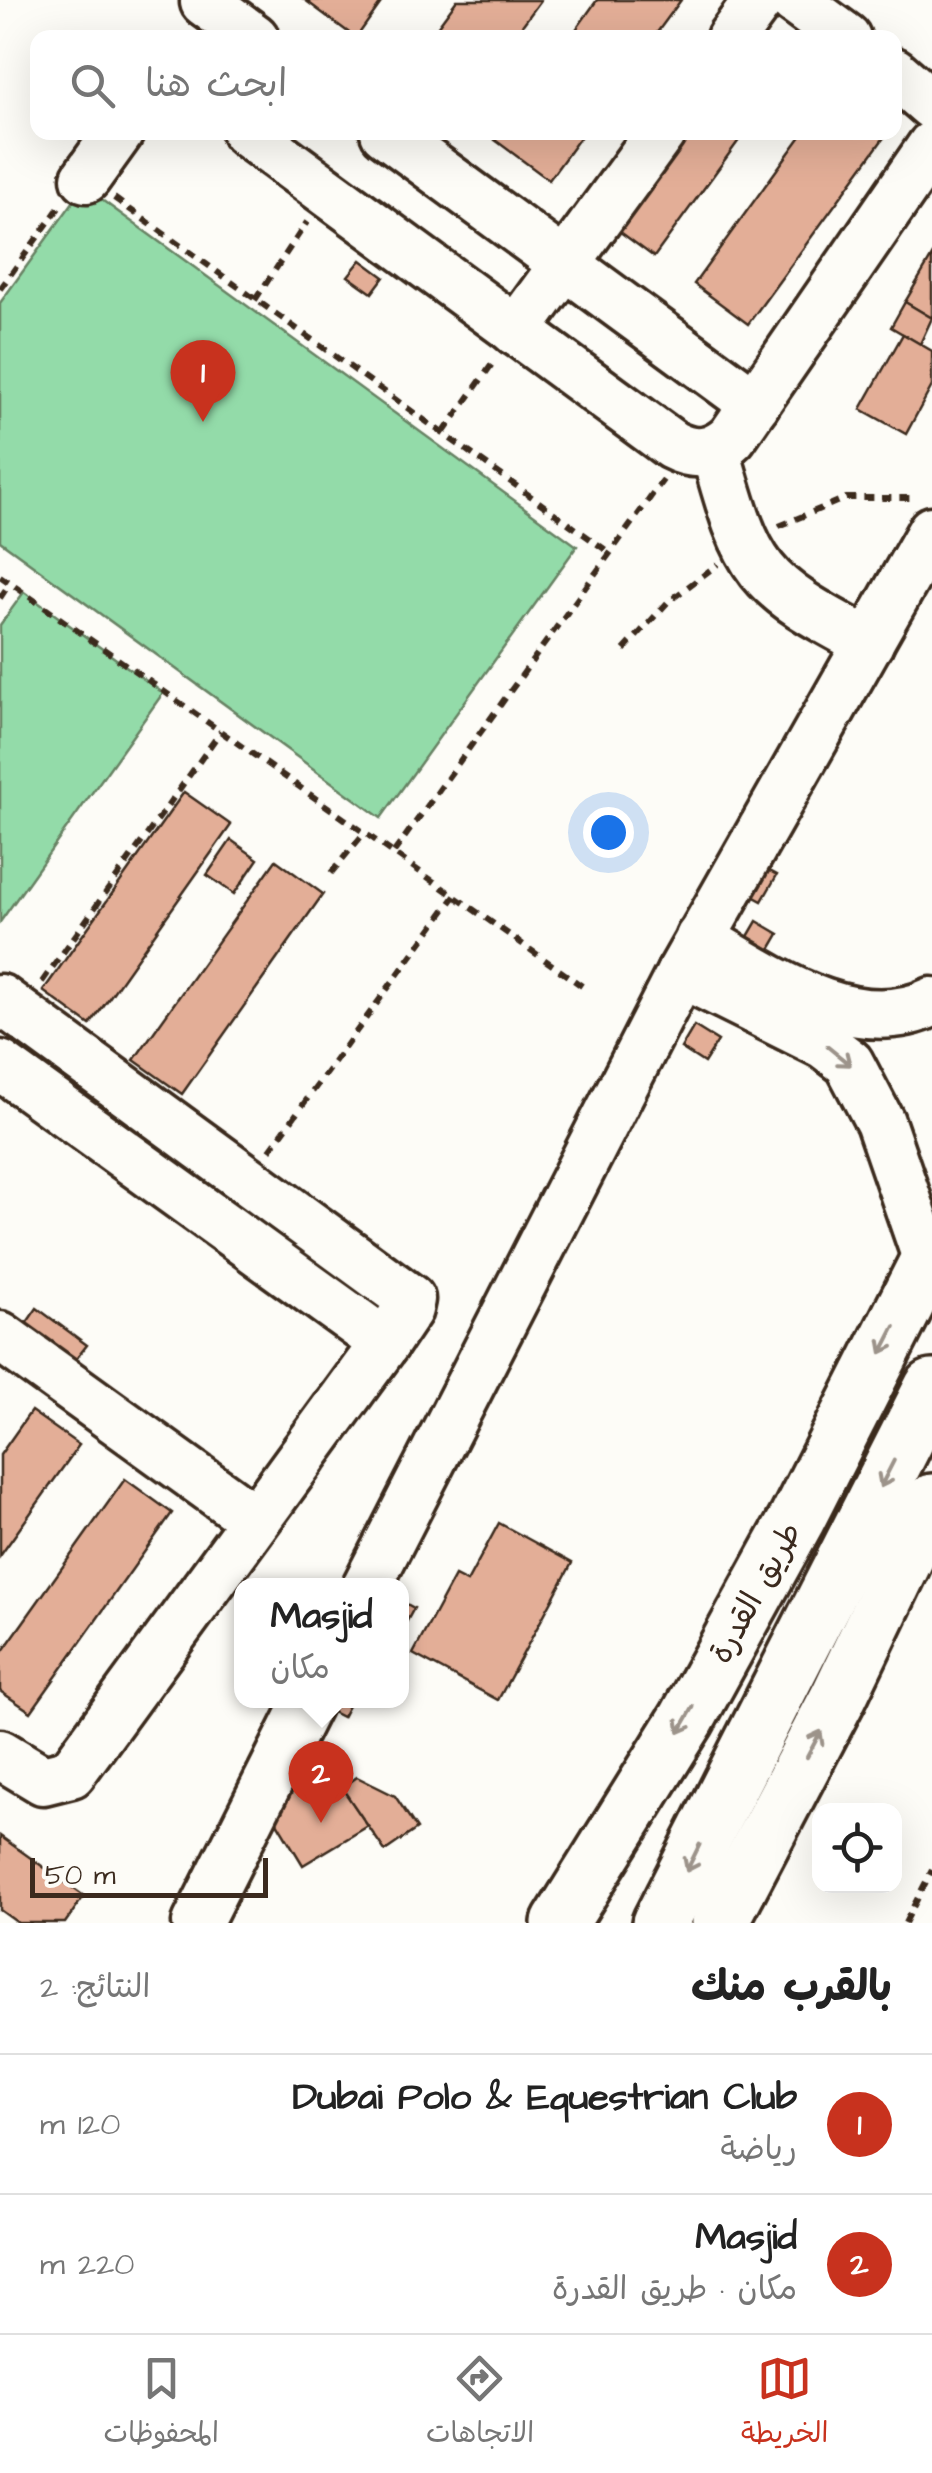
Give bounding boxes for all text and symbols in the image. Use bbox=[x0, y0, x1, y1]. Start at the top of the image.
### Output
search box bbox=[30, 30, 902, 140]
icon: search bbox=[65, 58, 120, 113]
text: ابحث هنا bbox=[145, 59, 287, 111]
pin: 1 bbox=[170, 340, 236, 422]
your location bbox=[583, 807, 634, 858]
one-way arrow bbox=[826, 1044, 851, 1067]
one-way arrow bbox=[878, 1325, 897, 1354]
one-way arrow bbox=[877, 1459, 896, 1489]
street label: طريق القدرة bbox=[699, 1514, 813, 1672]
popup bbox=[234, 1578, 409, 1708]
text: Masjid bbox=[271, 1591, 372, 1643]
text: مكان bbox=[271, 1646, 330, 1691]
one-way arrow bbox=[676, 1704, 696, 1734]
one-way arrow bbox=[805, 1729, 824, 1759]
pin: 2 bbox=[288, 1740, 354, 1823]
map controls bbox=[812, 1803, 902, 1893]
button: locate bbox=[812, 1803, 902, 1893]
one-way arrow bbox=[683, 1842, 702, 1872]
scale bar bbox=[30, 1853, 268, 1898]
text: 50 m bbox=[45, 1856, 116, 1895]
text: بالقرب منك bbox=[691, 1959, 892, 2017]
text: النتائج: 2 bbox=[40, 1965, 150, 2010]
text: Dubai Polo & Equestrian Club bbox=[292, 2072, 797, 2124]
text: 120 m bbox=[40, 2102, 120, 2147]
text: 1 bbox=[857, 2102, 862, 2147]
text: رياضة bbox=[720, 2127, 797, 2172]
text: Masjid bbox=[695, 2212, 797, 2264]
text: 220 m bbox=[40, 2242, 135, 2287]
text: 2 bbox=[850, 2242, 869, 2287]
text: مكان · طريق القدرة bbox=[552, 2267, 797, 2312]
tab: المحفوظات bbox=[104, 2351, 219, 2457]
tab: الاتجاهات bbox=[426, 2351, 534, 2457]
tab: الخريطة bbox=[741, 2351, 828, 2457]

